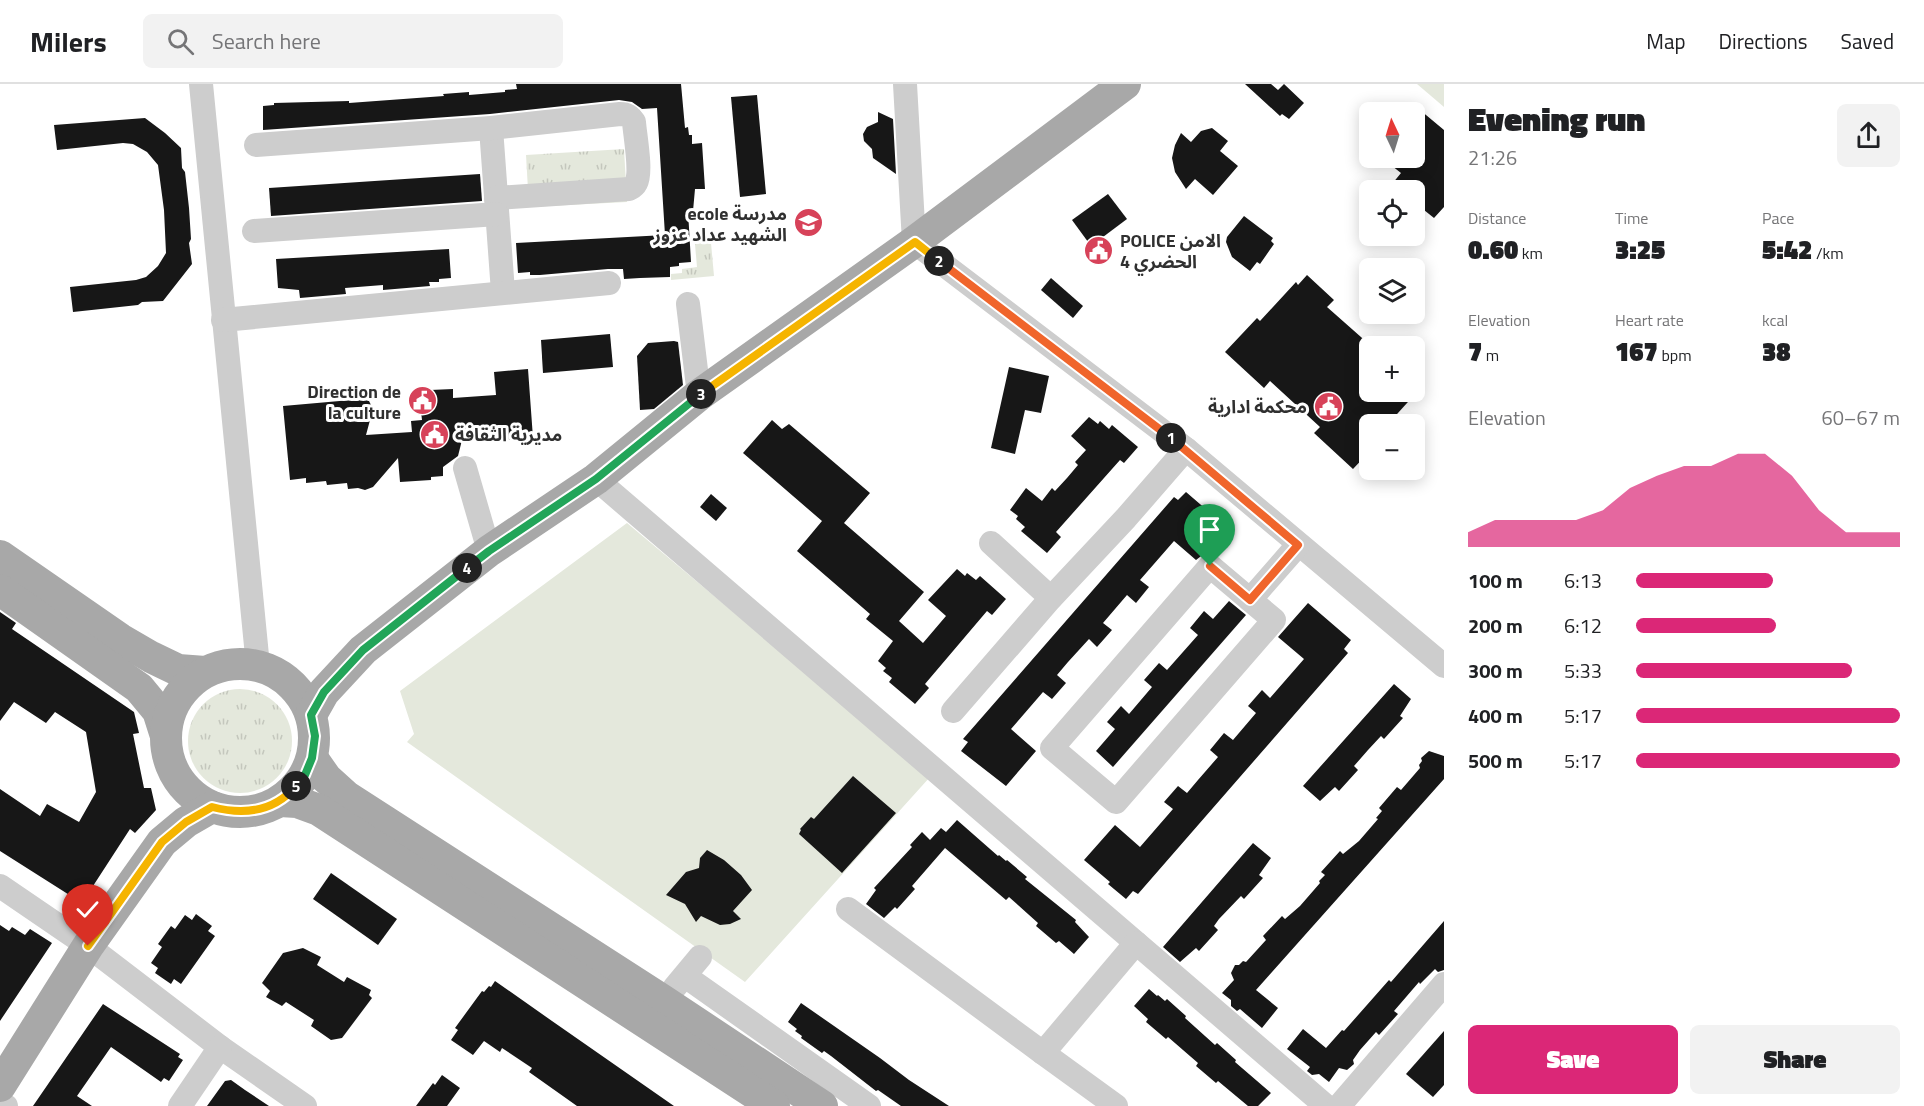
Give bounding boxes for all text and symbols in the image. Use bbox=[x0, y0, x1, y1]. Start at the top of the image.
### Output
search box bbox=[143, 14, 563, 68]
text: Milers bbox=[30, 20, 107, 63]
text: Search here bbox=[212, 24, 321, 58]
icon: search bbox=[164, 25, 197, 58]
text: Map bbox=[1646, 25, 1686, 57]
text: Directions bbox=[1719, 25, 1808, 57]
text: Saved bbox=[1841, 25, 1894, 57]
text: Evening run bbox=[1468, 94, 1645, 144]
north arrow bbox=[1359, 102, 1425, 168]
map controls bbox=[1359, 102, 1425, 480]
button: share bbox=[1837, 104, 1900, 167]
text: 21:26 bbox=[1468, 142, 1517, 173]
button: locate bbox=[1359, 180, 1425, 246]
place label: ecole مدرسة الشهيد عداد عزوز bbox=[653, 200, 787, 248]
text: Distance bbox=[1468, 206, 1526, 230]
text: Time bbox=[1615, 206, 1648, 230]
text: Pace bbox=[1762, 206, 1794, 230]
school or university icon: ecole مدرسة الشهيد عداد عزوز bbox=[792, 207, 824, 239]
place label: POLICE الامن الحضري 4 bbox=[1120, 227, 1221, 276]
text: 0.60 bbox=[1468, 230, 1518, 269]
text: 3:25 bbox=[1615, 230, 1665, 269]
text: 5:42 bbox=[1762, 230, 1812, 269]
public building icon: POLICE الامن الحضري 4 bbox=[1083, 234, 1115, 266]
text: km bbox=[1518, 241, 1543, 265]
text: /km bbox=[1812, 241, 1844, 265]
pin: 2 bbox=[924, 246, 954, 276]
text: 2 bbox=[935, 249, 943, 273]
button: layers bbox=[1359, 258, 1425, 324]
text: Elevation bbox=[1468, 308, 1530, 332]
text: Heart rate bbox=[1615, 308, 1684, 332]
text: kcal bbox=[1762, 308, 1788, 332]
text: 7 bbox=[1468, 332, 1482, 371]
text: 167 bbox=[1615, 332, 1658, 371]
text: 38 bbox=[1762, 332, 1791, 371]
button: + bbox=[1359, 336, 1425, 402]
text: m bbox=[1482, 343, 1499, 367]
text: bpm bbox=[1658, 343, 1692, 367]
place label: Direction de la culture bbox=[307, 378, 401, 426]
pin: 3 bbox=[686, 379, 716, 409]
text: 3 bbox=[697, 382, 705, 406]
public building icon: Direction de la culture bbox=[406, 385, 438, 417]
public building icon: محكمة ادارية bbox=[1312, 390, 1344, 422]
place label: محكمة ادارية bbox=[1208, 393, 1307, 420]
text: Elevation bbox=[1468, 402, 1546, 433]
text: 60–67 m bbox=[1821, 402, 1900, 433]
button: − bbox=[1359, 414, 1425, 480]
public building icon: مديرية الثقافة bbox=[418, 418, 450, 450]
place label: مديرية الثقافة bbox=[455, 421, 562, 448]
pin: 1 bbox=[1156, 423, 1186, 453]
text: 1 bbox=[1167, 426, 1175, 450]
pin bbox=[1184, 504, 1235, 566]
icon: arrive bbox=[1193, 513, 1226, 546]
pin: 4 bbox=[452, 553, 482, 583]
text: 4 bbox=[463, 556, 471, 580]
text: 100 m bbox=[1468, 565, 1523, 596]
text: 6:13 bbox=[1564, 565, 1602, 596]
text: 200 m bbox=[1468, 610, 1523, 641]
text: 6:12 bbox=[1564, 610, 1602, 641]
text: 300 m bbox=[1468, 655, 1523, 686]
text: 5:33 bbox=[1564, 655, 1602, 686]
text: 400 m bbox=[1468, 700, 1523, 731]
text: 5:17 bbox=[1564, 700, 1602, 731]
text: 500 m bbox=[1468, 745, 1523, 776]
text: 5:17 bbox=[1564, 745, 1602, 776]
pin: 5 bbox=[281, 771, 311, 801]
text: 5 bbox=[292, 774, 300, 798]
pin bbox=[62, 884, 113, 946]
icon: check bbox=[71, 893, 104, 926]
button: Save bbox=[1468, 1025, 1678, 1094]
button: Share bbox=[1690, 1025, 1900, 1094]

